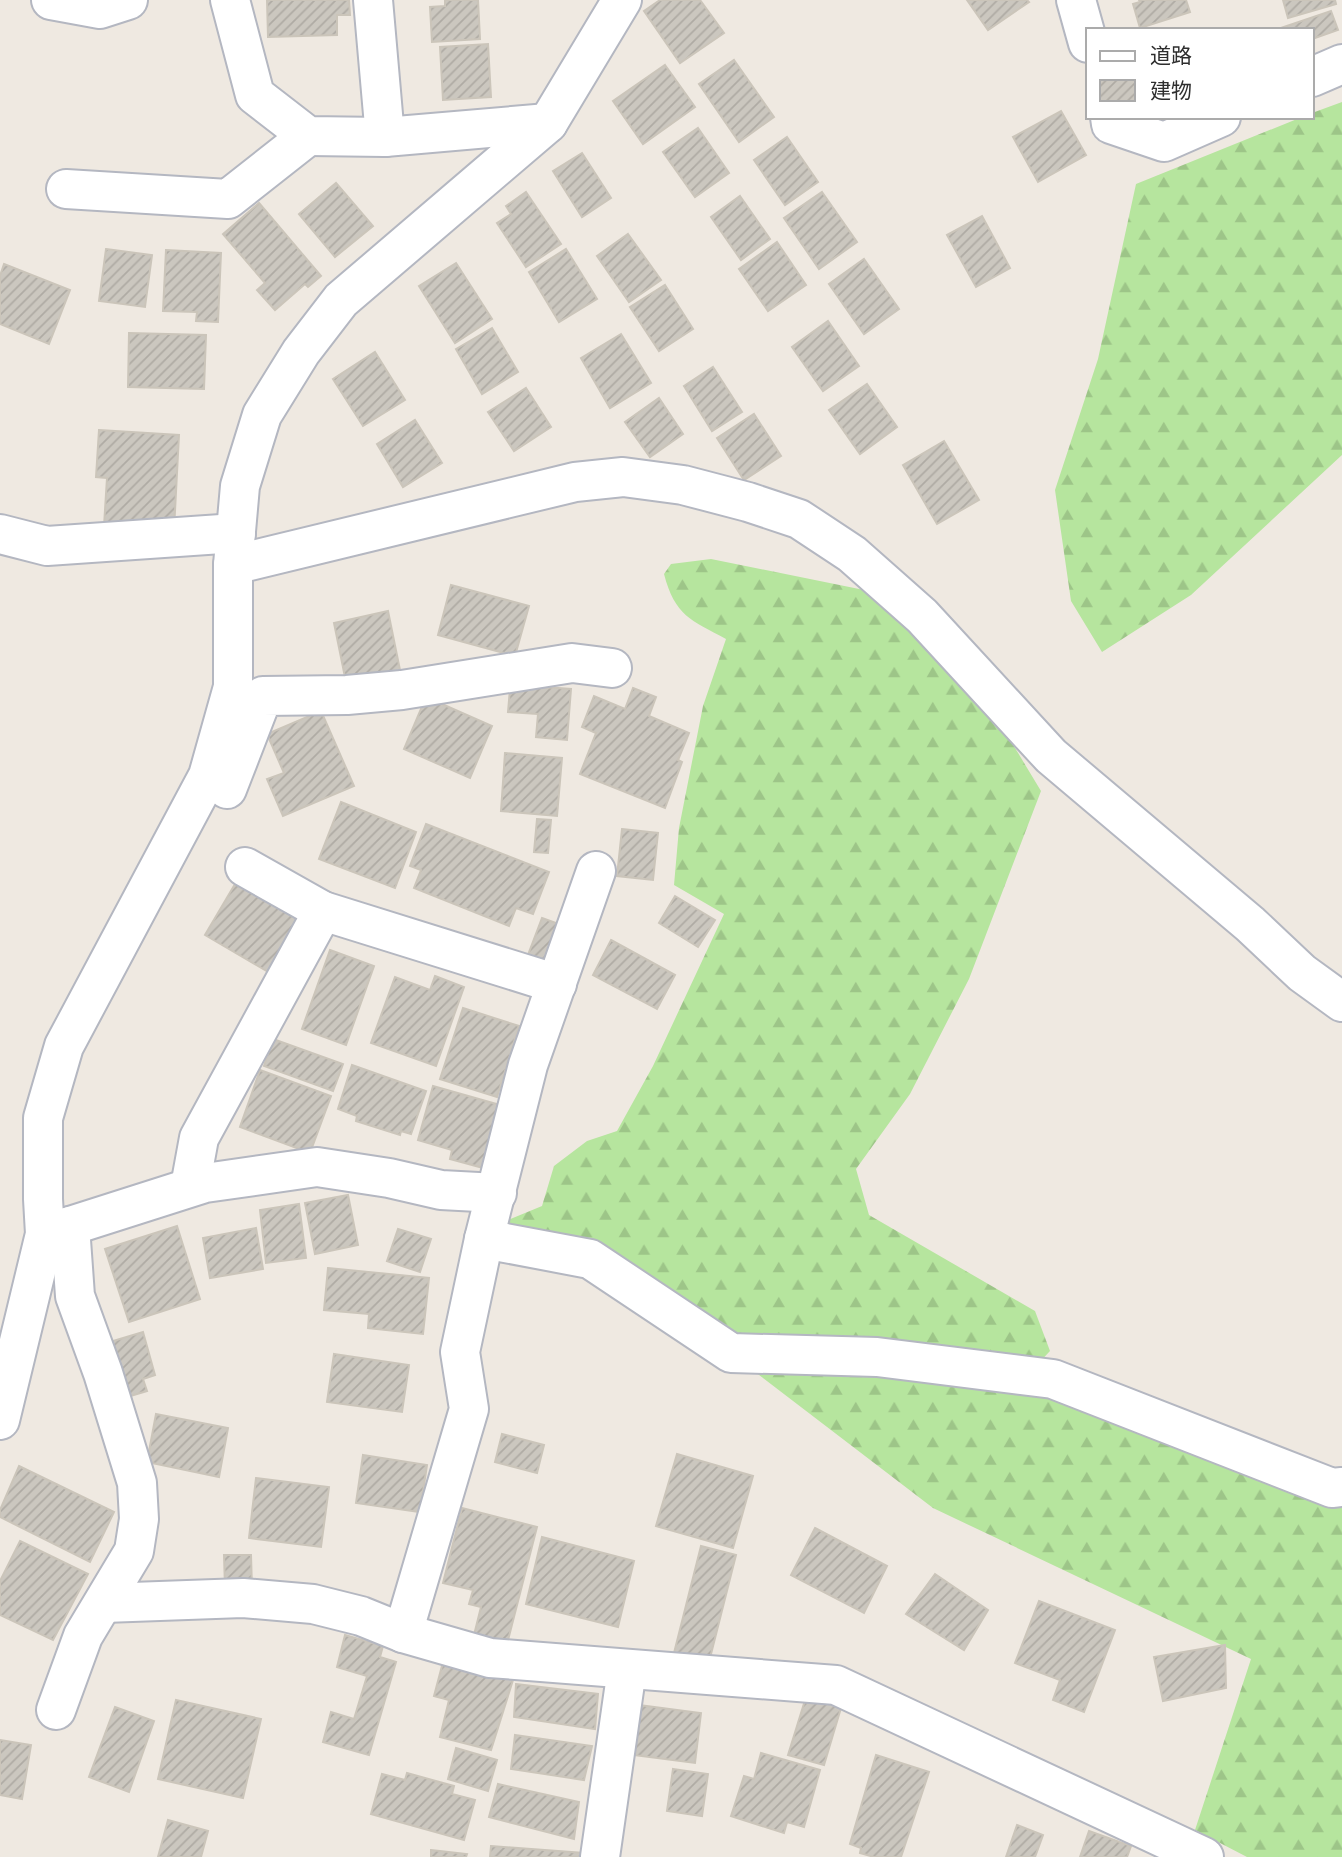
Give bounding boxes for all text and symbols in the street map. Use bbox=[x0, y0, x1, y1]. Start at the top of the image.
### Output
legend bbox=[1086, 28, 1314, 119]
text: 道路 bbox=[1150, 43, 1192, 67]
text: 建物 bbox=[1150, 78, 1192, 102]

